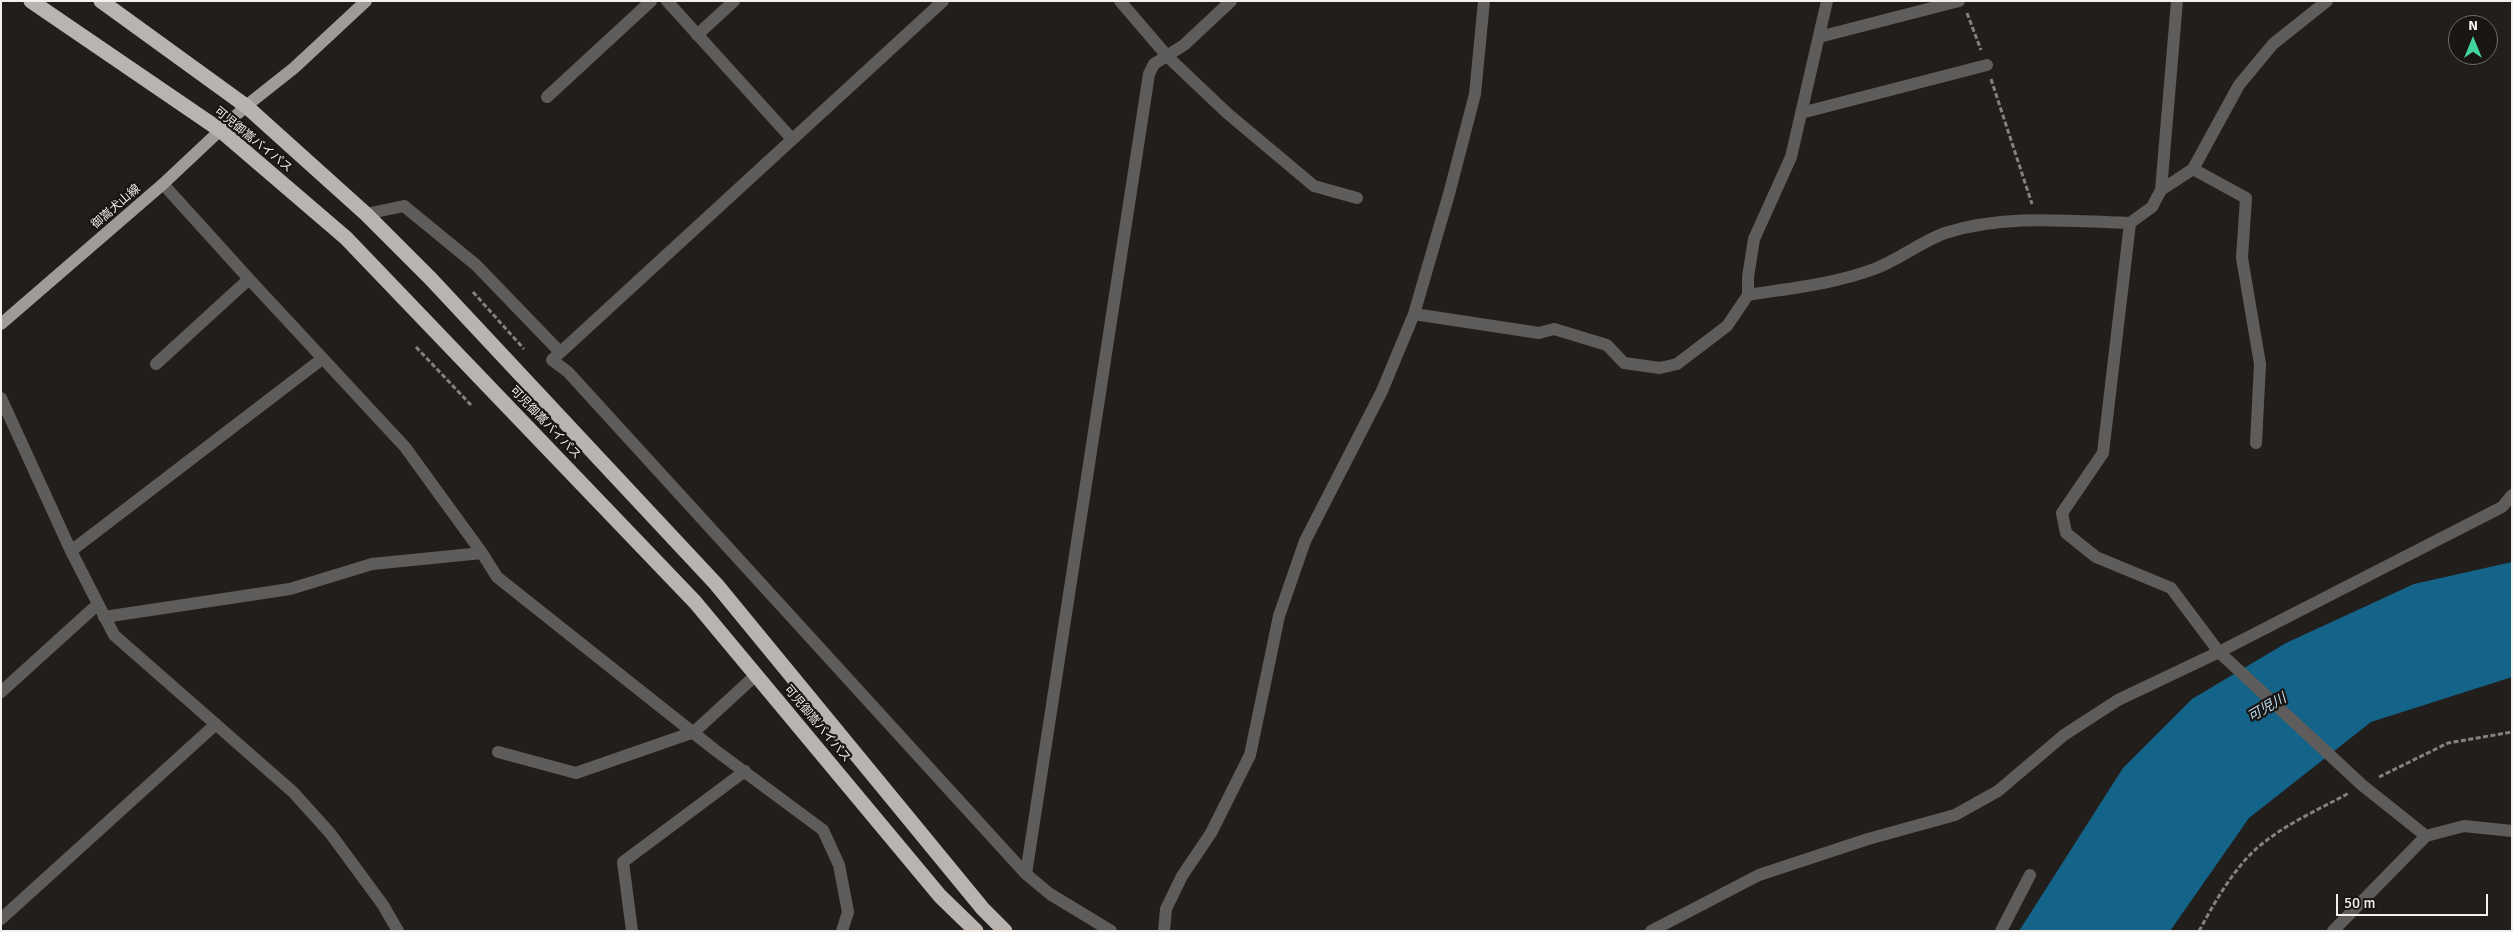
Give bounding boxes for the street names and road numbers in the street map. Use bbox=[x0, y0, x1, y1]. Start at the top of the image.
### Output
street label: 可児御嵩バイパス bbox=[211, 104, 295, 176]
street label: 御嵩犬山線 bbox=[89, 182, 143, 232]
street label: 可児御嵩バイパス bbox=[506, 383, 584, 463]
street label: 可児御嵩バイパス bbox=[781, 683, 853, 765]

